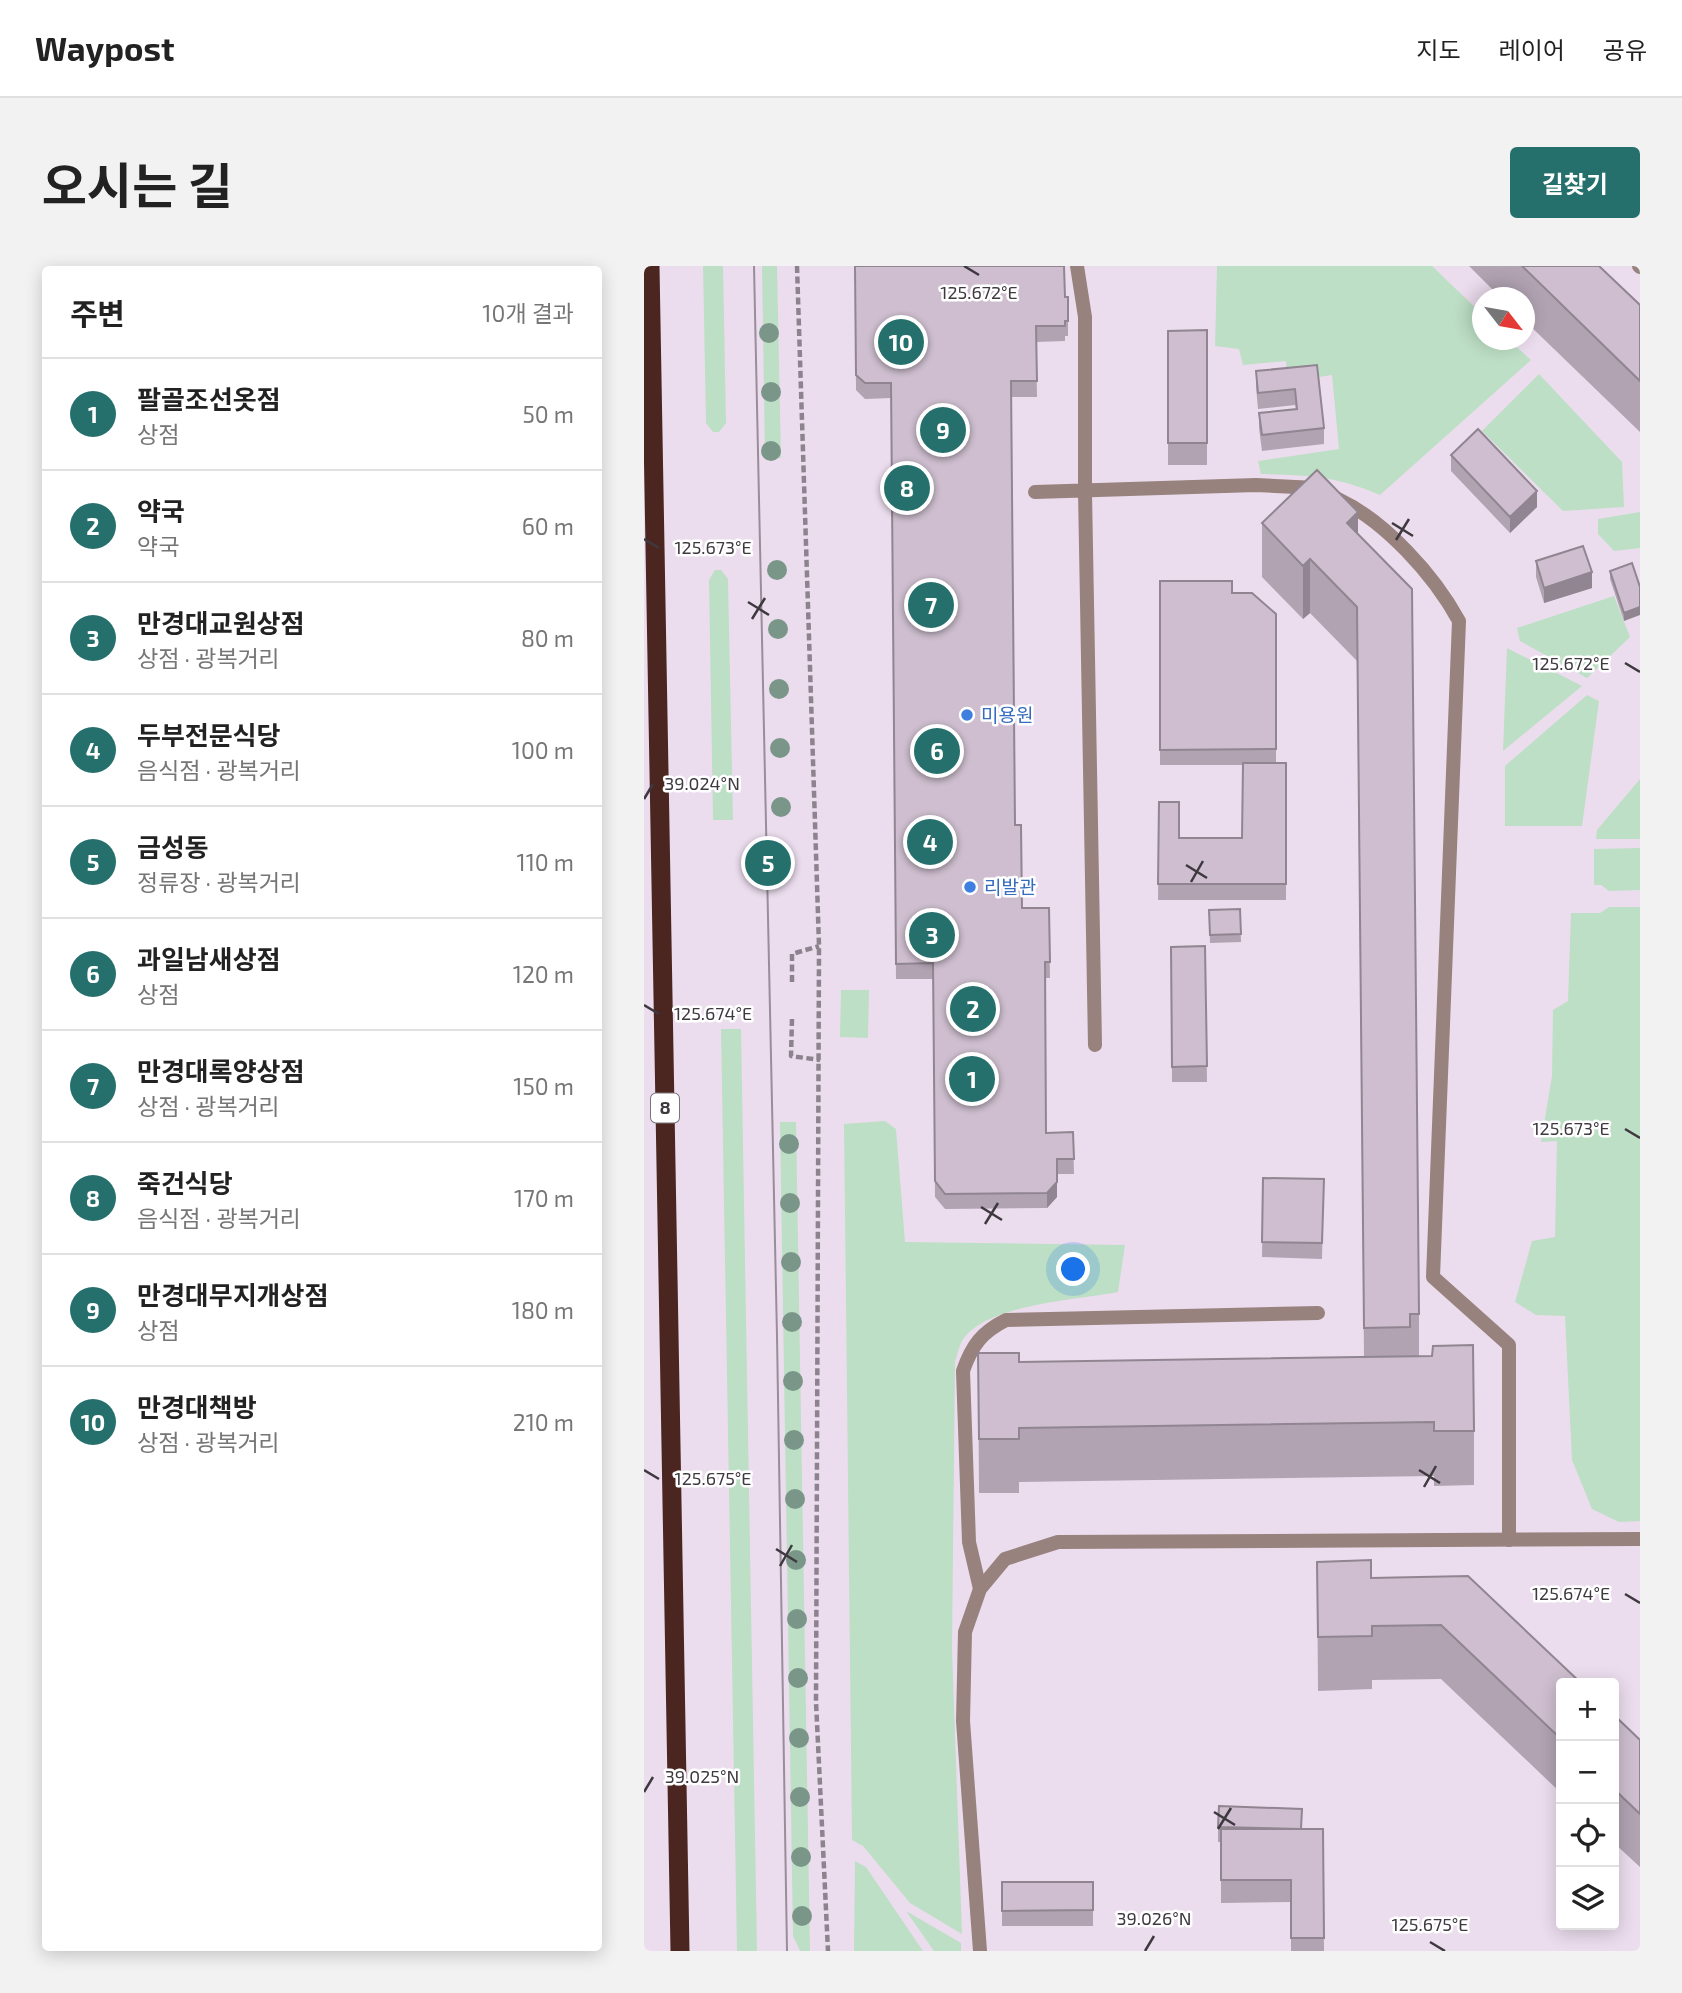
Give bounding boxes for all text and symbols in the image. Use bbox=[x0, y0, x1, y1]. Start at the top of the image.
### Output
text: Waypost bbox=[35, 28, 174, 68]
text: 지도 bbox=[1416, 35, 1461, 64]
text: 레이어 bbox=[1499, 35, 1565, 64]
text: 공유 bbox=[1603, 35, 1647, 64]
button: 길찾기 bbox=[1510, 147, 1640, 218]
text: 오시는 길 bbox=[42, 155, 233, 214]
text: 125.672°E bbox=[940, 281, 1018, 303]
north arrow bbox=[1472, 287, 1535, 350]
text: 주변 bbox=[70, 295, 125, 331]
text: 10개 결과 bbox=[482, 299, 574, 327]
pin: 10 bbox=[878, 316, 924, 368]
text: 팔골조선옷점 bbox=[137, 383, 281, 414]
text: 1 bbox=[88, 400, 98, 428]
text: 50 m bbox=[523, 400, 574, 428]
pin: 9 bbox=[920, 404, 966, 456]
text: 상점 bbox=[137, 420, 179, 448]
pin: 8 bbox=[884, 462, 930, 514]
text: 약국 bbox=[137, 495, 185, 526]
text: 2 bbox=[86, 512, 100, 540]
text: 60 m bbox=[522, 512, 574, 540]
text: 약국 bbox=[137, 532, 179, 560]
text: 125.673°E bbox=[674, 536, 752, 558]
pin: 7 bbox=[908, 579, 954, 631]
text: 만경대교원상점 bbox=[137, 607, 304, 638]
text: 3 bbox=[86, 624, 100, 652]
text: 80 m bbox=[521, 624, 574, 652]
text: 상점 · 광복거리 bbox=[137, 644, 280, 672]
text: 125.672°E bbox=[1532, 652, 1610, 674]
place label: 미용원 bbox=[981, 703, 1033, 726]
marker: 미용원 bbox=[959, 707, 975, 723]
text: 두부전문식당 bbox=[137, 719, 281, 750]
pin: 6 bbox=[914, 725, 960, 777]
text: 4 bbox=[86, 736, 100, 764]
text: 100 m bbox=[512, 736, 574, 764]
text: 음식점 · 광복거리 bbox=[137, 756, 301, 784]
text: 39.024°N bbox=[664, 772, 740, 794]
pin: 4 bbox=[907, 816, 953, 868]
text: 금성동 bbox=[137, 831, 209, 862]
pin: 5 bbox=[745, 837, 791, 889]
text: 5 bbox=[87, 848, 99, 876]
text: 110 m bbox=[517, 848, 574, 876]
text: 정류장 · 광복거리 bbox=[137, 868, 301, 896]
place label: 리발관 bbox=[984, 875, 1036, 898]
marker: 리발관 bbox=[962, 879, 978, 895]
pin: 3 bbox=[909, 909, 955, 961]
text: 과일남새상점 bbox=[137, 943, 281, 974]
text: 6 bbox=[86, 960, 100, 988]
text: 120 m bbox=[513, 960, 574, 988]
text: 상점 bbox=[137, 980, 179, 1008]
pin: 2 bbox=[950, 983, 996, 1035]
text: 125.674°E bbox=[674, 1002, 752, 1024]
pin: 1 bbox=[949, 1053, 995, 1105]
text: 만경대록양상점 bbox=[137, 1055, 304, 1086]
text: 7 bbox=[87, 1072, 99, 1100]
text: 150 m bbox=[513, 1072, 574, 1100]
text: 상점 · 광복거리 bbox=[137, 1092, 280, 1120]
road number: 8 bbox=[651, 1094, 679, 1122]
text: 125.673°E bbox=[1532, 1117, 1610, 1139]
text: 죽건식당 bbox=[137, 1167, 233, 1198]
text: 8 bbox=[86, 1184, 100, 1212]
text: 170 m bbox=[514, 1184, 574, 1212]
text: 음식점 · 광복거리 bbox=[137, 1204, 301, 1232]
your location bbox=[1056, 1252, 1090, 1286]
text: 만경대무지개상점 bbox=[137, 1279, 328, 1310]
text: 9 bbox=[86, 1296, 100, 1324]
text: 180 m bbox=[512, 1296, 574, 1324]
text: 상점 bbox=[137, 1316, 179, 1344]
text: 만경대책방 bbox=[137, 1391, 257, 1422]
text: 10 bbox=[81, 1408, 105, 1436]
text: 210 m bbox=[513, 1408, 574, 1436]
text: 상점 · 광복거리 bbox=[137, 1428, 280, 1456]
text: 125.675°E bbox=[675, 1467, 751, 1489]
text: 125.674°E bbox=[1532, 1582, 1610, 1604]
map controls bbox=[1556, 1678, 1619, 1930]
button: + bbox=[1556, 1678, 1619, 1741]
button: − bbox=[1556, 1741, 1619, 1804]
text: 39.025°N bbox=[665, 1765, 739, 1787]
button: locate bbox=[1556, 1804, 1619, 1867]
button: layers bbox=[1556, 1867, 1619, 1930]
text: 39.026°N bbox=[1117, 1907, 1191, 1929]
text: 125.675°E bbox=[1392, 1913, 1468, 1935]

